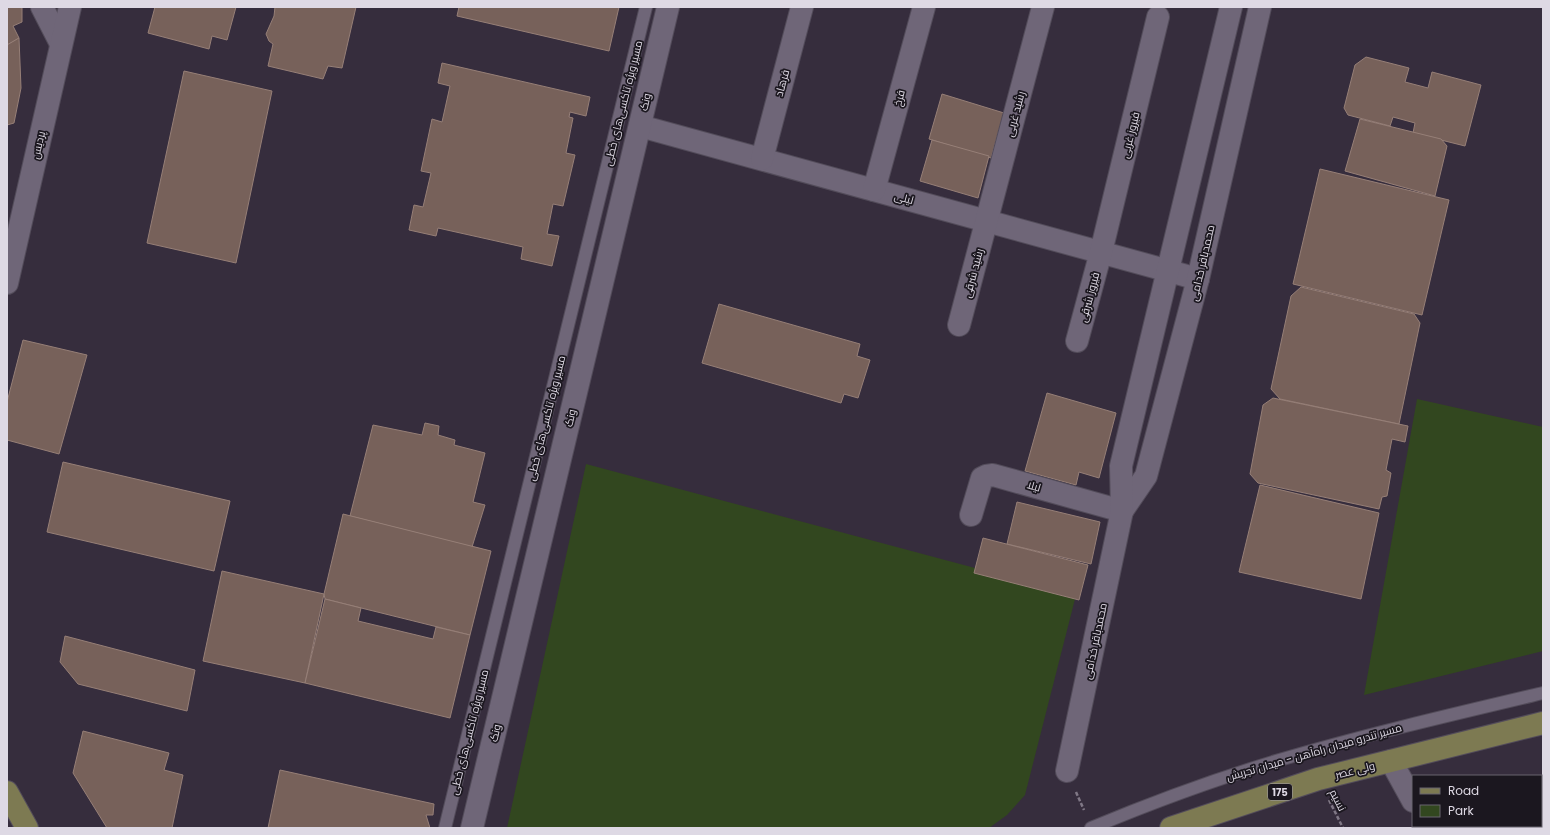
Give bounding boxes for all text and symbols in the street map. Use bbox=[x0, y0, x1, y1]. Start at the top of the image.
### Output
street label: مسیر ویژه تاکسی‌های خطی bbox=[600, 39, 646, 167]
street label: فرهاد bbox=[771, 68, 793, 98]
street label: فرخ bbox=[889, 88, 909, 108]
street label: رشید غربی bbox=[1001, 89, 1029, 139]
street label: ونک bbox=[635, 91, 655, 113]
street label: فیروز غربی bbox=[1116, 110, 1144, 160]
street label: پردیس bbox=[27, 129, 49, 161]
street label: لیلی bbox=[893, 188, 915, 208]
street label: محمدباقر خدامی bbox=[1185, 223, 1219, 303]
street label: رشید شرقی bbox=[959, 246, 987, 299]
street label: فیروز شرقی bbox=[1075, 270, 1103, 324]
street label: مسیر ویژه تاکسی‌های خطی bbox=[523, 354, 569, 482]
street label: ونک bbox=[560, 407, 580, 429]
street label: لیلا bbox=[1025, 476, 1043, 496]
street label: محمدباقر خدامی bbox=[1079, 601, 1111, 681]
street label: مسیر ویژه تاکسی‌های خطی bbox=[446, 668, 492, 796]
street label: مسیر تندرو میدان راه‌آهن - میدان تجریش bbox=[1224, 719, 1404, 785]
street label: ونک bbox=[485, 722, 505, 744]
street label: ولی عصر bbox=[1332, 757, 1377, 783]
legend bbox=[1412, 775, 1542, 827]
text: Road bbox=[1448, 782, 1479, 799]
road number: 175 bbox=[1268, 784, 1292, 800]
street label: نسیم bbox=[1326, 786, 1350, 814]
text: Park bbox=[1448, 802, 1475, 819]

